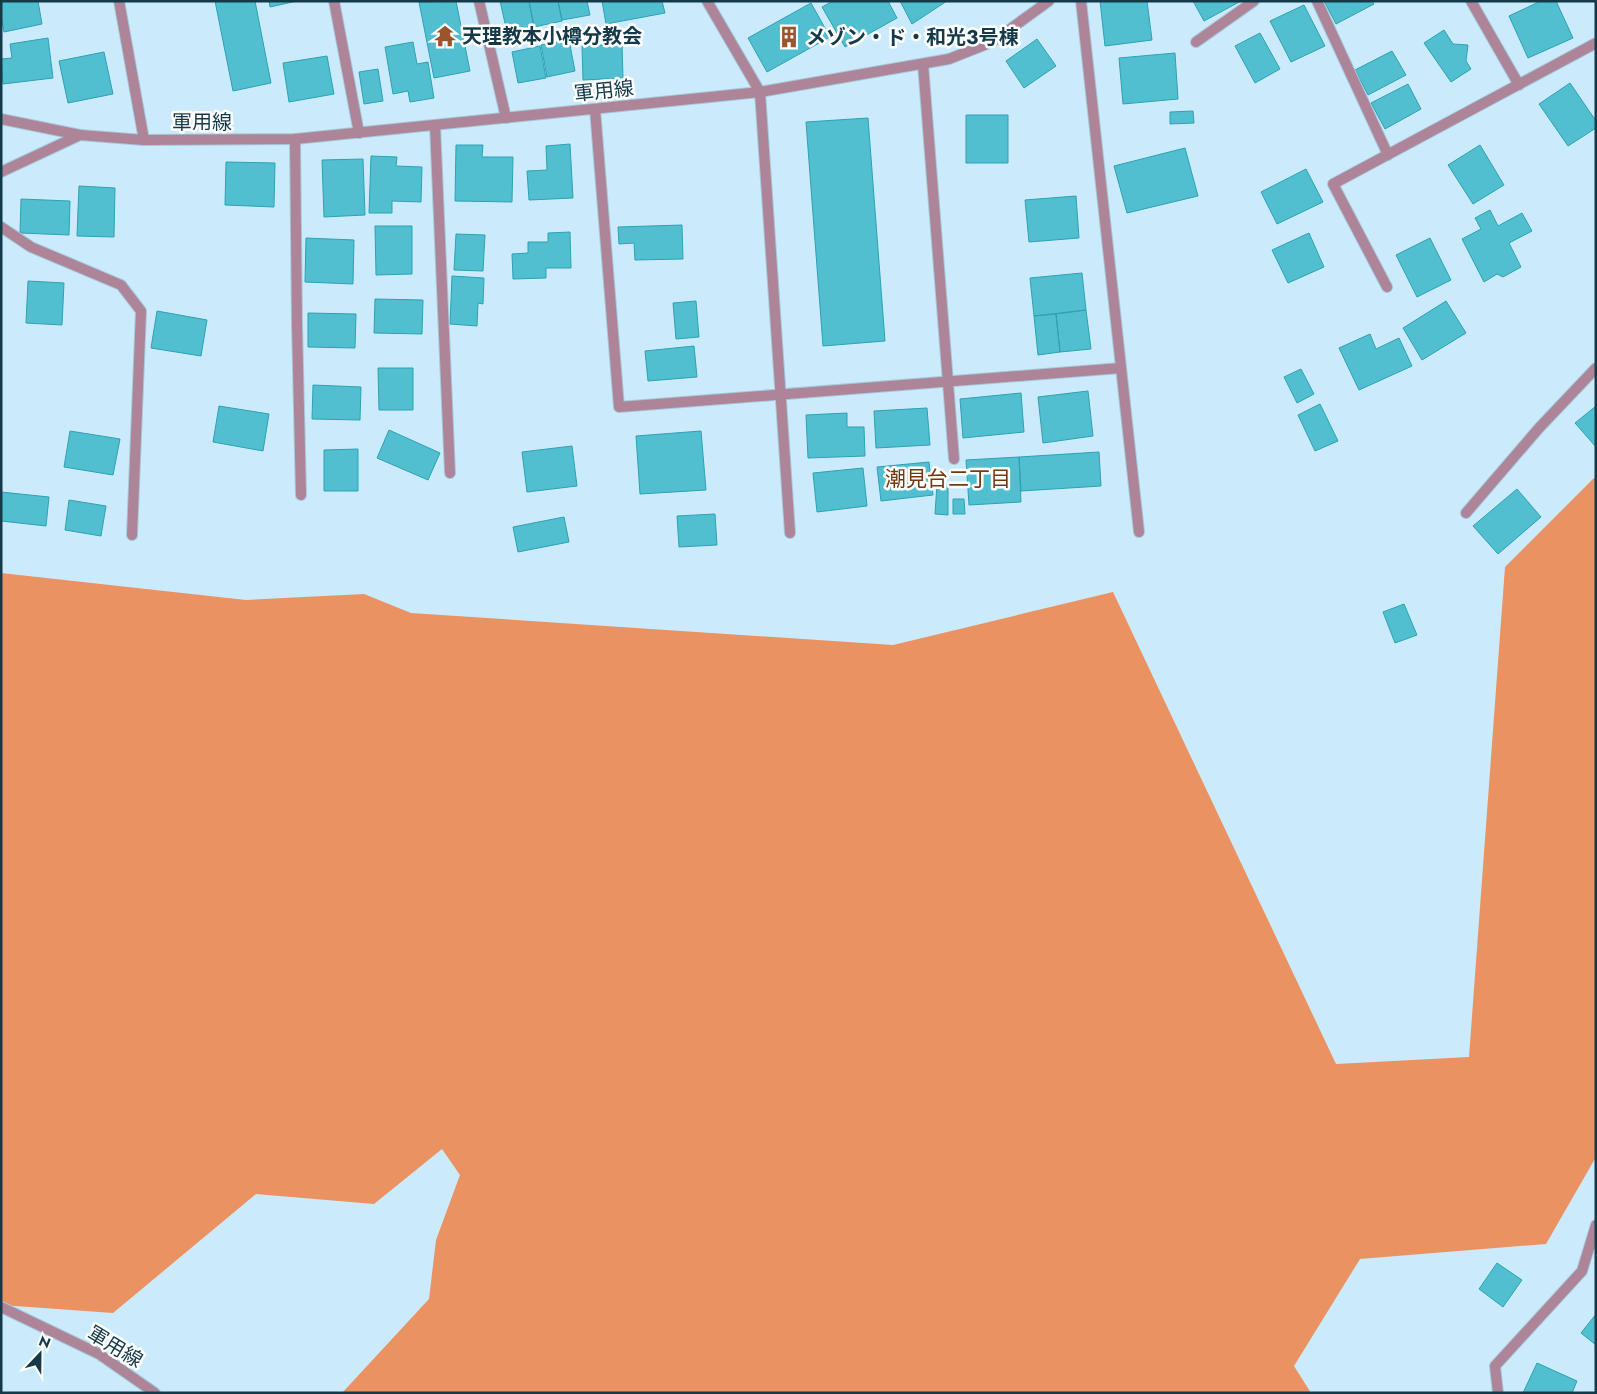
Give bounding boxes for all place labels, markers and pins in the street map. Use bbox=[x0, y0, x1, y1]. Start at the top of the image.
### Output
place label: 天理教本小樽分教会 bbox=[462, 22, 642, 51]
temple icon: 天理教本小樽分教会 bbox=[432, 23, 458, 49]
place label: メゾン・ド・和光３号棟 bbox=[806, 23, 1019, 52]
building icon: メゾン・ド・和光３号棟 bbox=[776, 24, 802, 50]

